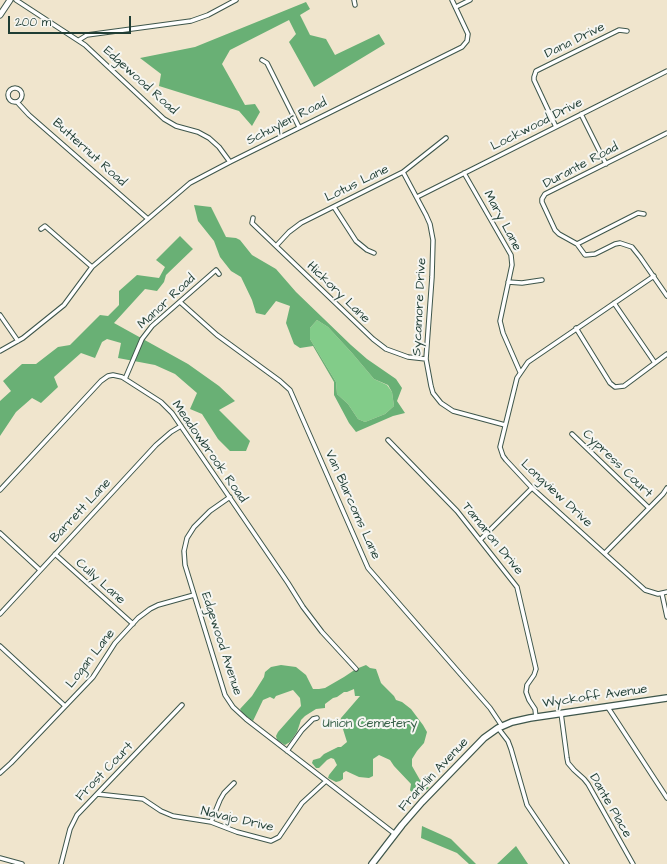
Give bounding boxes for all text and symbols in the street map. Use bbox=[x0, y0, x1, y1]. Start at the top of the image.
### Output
scale bar bbox=[10, 8, 133, 34]
text: 200 m bbox=[15, 14, 51, 31]
street label: Dana Drive bbox=[543, 20, 607, 62]
street label: Edgewood Road bbox=[99, 43, 181, 119]
street label: Schuyler Road bbox=[244, 95, 330, 149]
street label: Lockwood Drive bbox=[489, 95, 585, 155]
street label: Butternut Road bbox=[49, 116, 129, 190]
street label: Durante Road bbox=[541, 140, 621, 192]
street label: Lotus Lane bbox=[323, 162, 391, 206]
street label: Mary Lane bbox=[480, 188, 524, 254]
street label: Sycamore Drive bbox=[410, 257, 430, 357]
street label: Hickory Lane bbox=[303, 259, 373, 327]
street label: Manor Road bbox=[135, 271, 199, 333]
street label: Meadowbrook Road bbox=[168, 398, 250, 506]
street label: Cypress Court bbox=[579, 427, 655, 501]
street label: Van Blarcoms Lane bbox=[321, 448, 383, 562]
street label: Longview Drive bbox=[517, 457, 595, 531]
street label: Barrett Lane bbox=[47, 476, 115, 546]
street label: Tamaron Drive bbox=[458, 500, 526, 578]
street label: Cully Lane bbox=[72, 556, 128, 608]
street label: Edgewood Avenue bbox=[197, 591, 245, 697]
street label: Logan Lane bbox=[63, 626, 119, 692]
street label: Wyckoff Avenue bbox=[542, 682, 648, 712]
park label: Union Cemetery bbox=[323, 716, 417, 732]
street label: Franklin Avenue bbox=[396, 735, 472, 815]
street label: Frost Court bbox=[73, 739, 137, 805]
street label: Dante Place bbox=[585, 771, 635, 841]
street label: Navajo Drive bbox=[199, 804, 275, 836]

